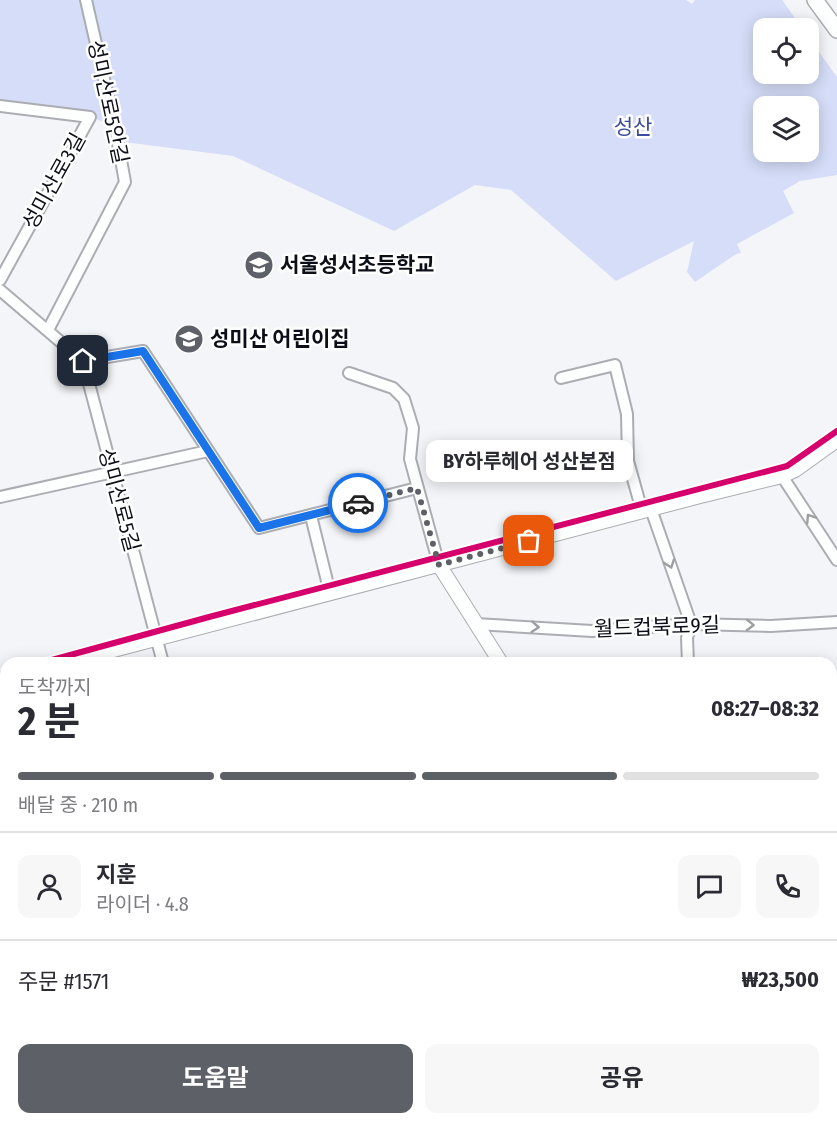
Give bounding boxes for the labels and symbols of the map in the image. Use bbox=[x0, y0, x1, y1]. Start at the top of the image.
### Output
street label: 성미산로5안길 bbox=[82, 38, 134, 166]
park label: 성산 bbox=[614, 114, 652, 140]
street label: 성미산로3길 bbox=[17, 128, 91, 234]
school or university icon: 서울성서초등학교 bbox=[243, 249, 275, 281]
place label: 서울성서초등학교 bbox=[280, 252, 435, 278]
school or university icon: 성미산 어린이집 bbox=[173, 323, 205, 355]
place label: 성미산 어린이집 bbox=[210, 326, 350, 352]
pin bbox=[57, 335, 108, 386]
callout: BY하루헤어 성산본점 bbox=[426, 439, 632, 481]
street label: 성미산로5길 bbox=[93, 445, 145, 555]
courier bbox=[328, 473, 388, 533]
one-way arrow bbox=[806, 514, 817, 525]
pin bbox=[503, 515, 554, 566]
one-way arrow bbox=[663, 558, 676, 569]
street label: 월드컵북로9길 bbox=[594, 612, 720, 642]
one-way arrow bbox=[746, 619, 755, 631]
one-way arrow bbox=[530, 621, 539, 634]

